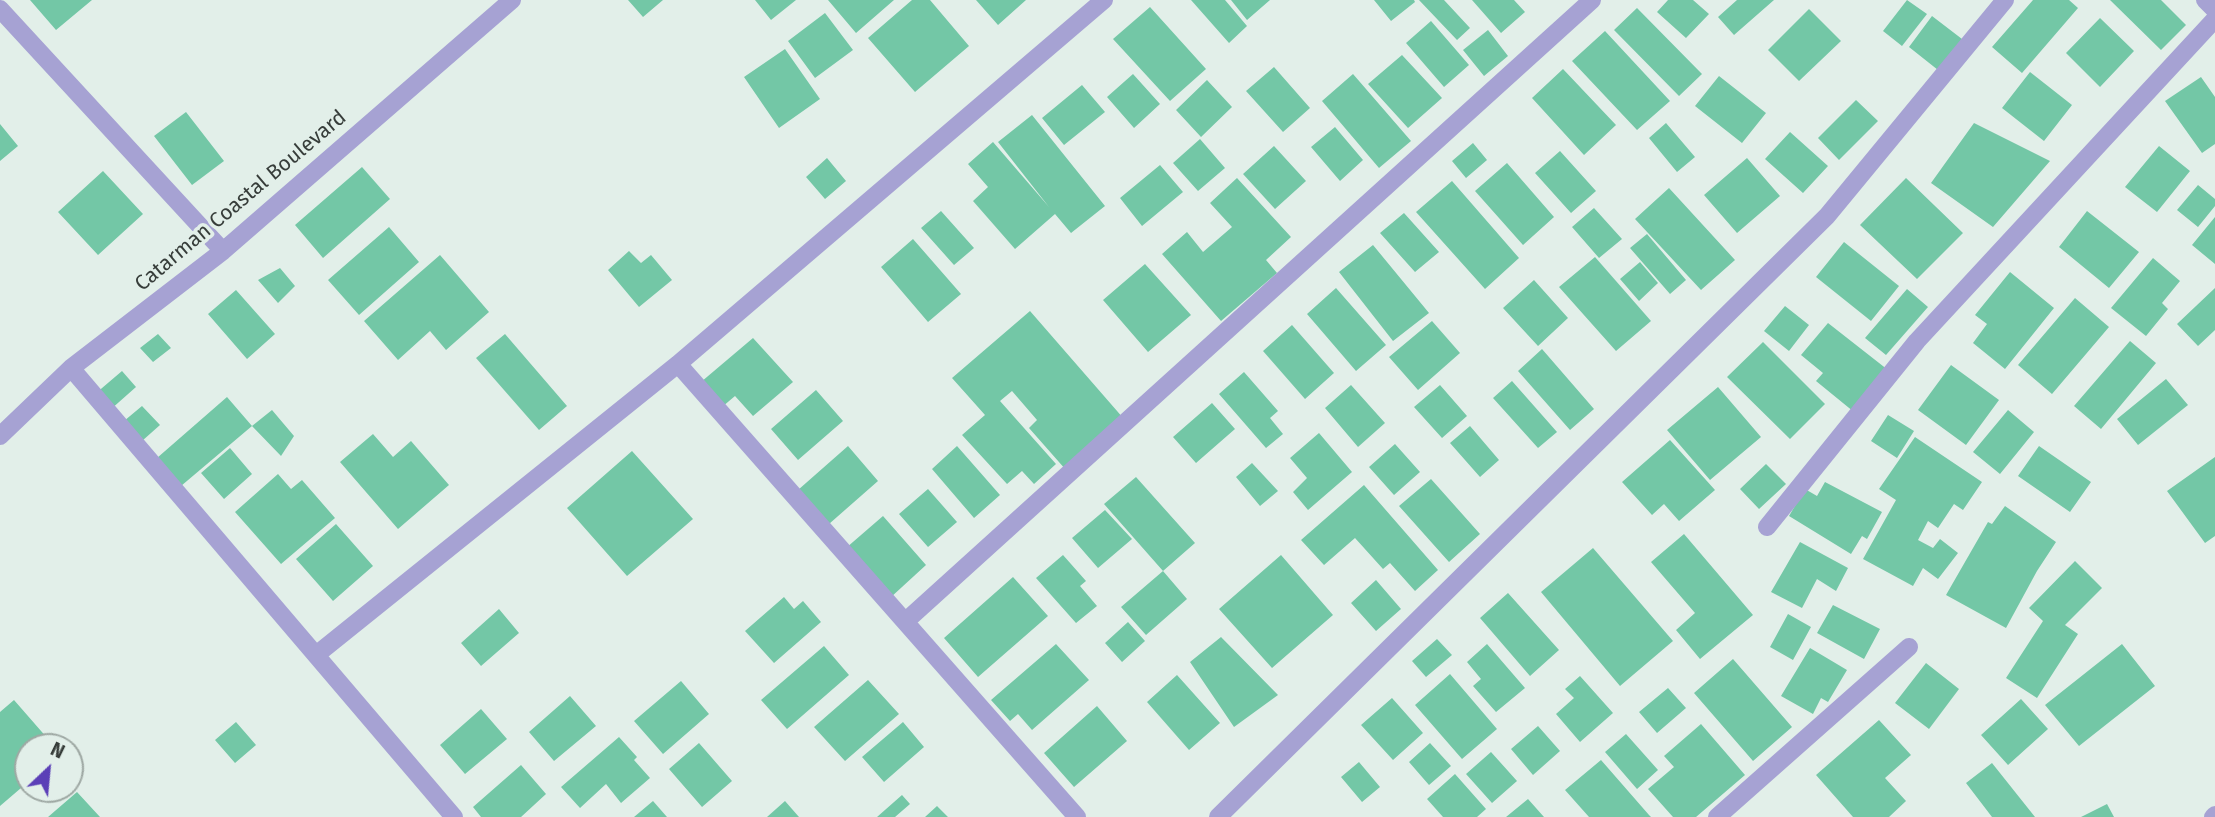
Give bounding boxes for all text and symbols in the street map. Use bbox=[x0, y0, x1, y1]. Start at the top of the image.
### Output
street label: Catarman Coastal Boulevard bbox=[130, 105, 352, 297]
north arrow bbox=[14, 733, 84, 803]
text: N bbox=[47, 737, 68, 764]

